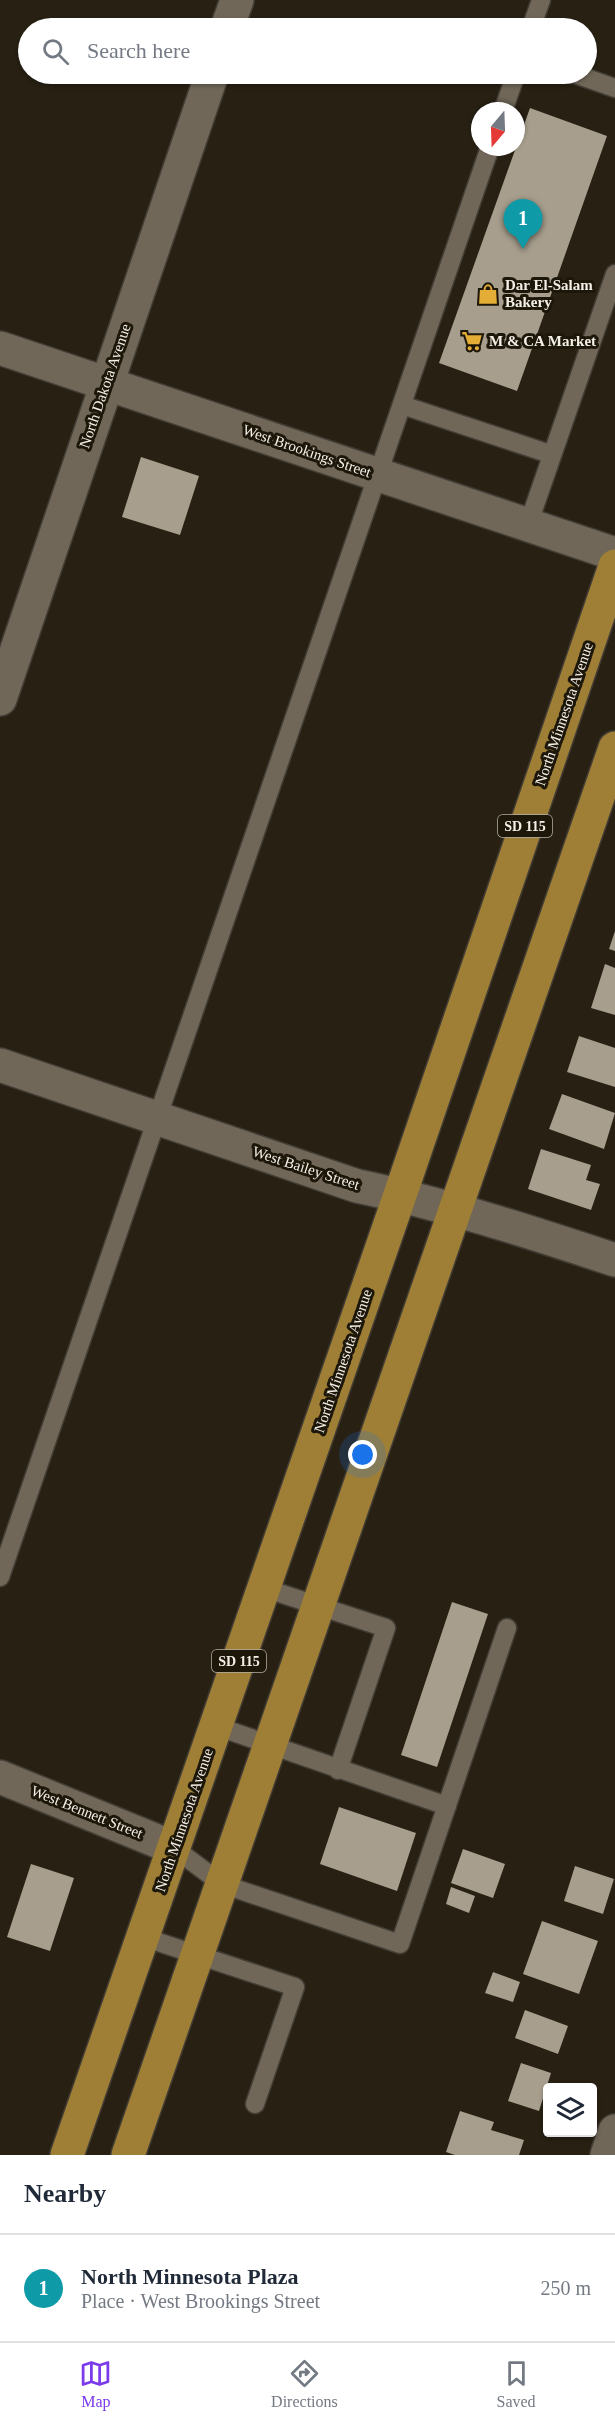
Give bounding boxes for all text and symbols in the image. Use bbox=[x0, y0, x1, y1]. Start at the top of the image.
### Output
search box bbox=[18, 18, 597, 84]
icon: search bbox=[39, 35, 72, 68]
text: Search here bbox=[87, 38, 190, 63]
north arrow bbox=[471, 102, 525, 156]
pin: 1 bbox=[504, 200, 542, 249]
place label: Dar El-Salam Bakery bbox=[505, 277, 593, 310]
shop icon: Dar El-Salam Bakery bbox=[476, 282, 500, 306]
street label: North Dakota Avenue bbox=[76, 321, 134, 450]
supermarket icon: M & CA Market bbox=[460, 329, 484, 353]
place label: M & CA Market bbox=[489, 333, 596, 349]
street label: West Brookings Street bbox=[241, 422, 374, 481]
street label: North Minnesota Avenue bbox=[532, 640, 596, 788]
road number: SD 115 bbox=[498, 815, 552, 837]
street label: West Bailey Street bbox=[251, 1143, 362, 1193]
street label: North Minnesota Avenue bbox=[311, 1287, 375, 1435]
your location bbox=[348, 1440, 377, 1469]
road number: SD 115 bbox=[212, 1650, 266, 1672]
street label: North Minnesota Avenue bbox=[152, 1746, 216, 1894]
street label: West Bennett Street bbox=[29, 1782, 146, 1842]
map controls bbox=[543, 2083, 597, 2137]
button: layers bbox=[543, 2083, 597, 2137]
text: Nearby bbox=[24, 2179, 106, 2208]
text: North Minnesota Plaza bbox=[81, 2264, 299, 2289]
text: 1 bbox=[39, 2277, 49, 2299]
text: 250 m bbox=[540, 2277, 591, 2299]
text: Place · West Brookings Street bbox=[81, 2290, 320, 2312]
tab: Map bbox=[79, 2357, 112, 2411]
tab: Directions bbox=[271, 2357, 338, 2411]
tab: Saved bbox=[496, 2357, 536, 2411]

